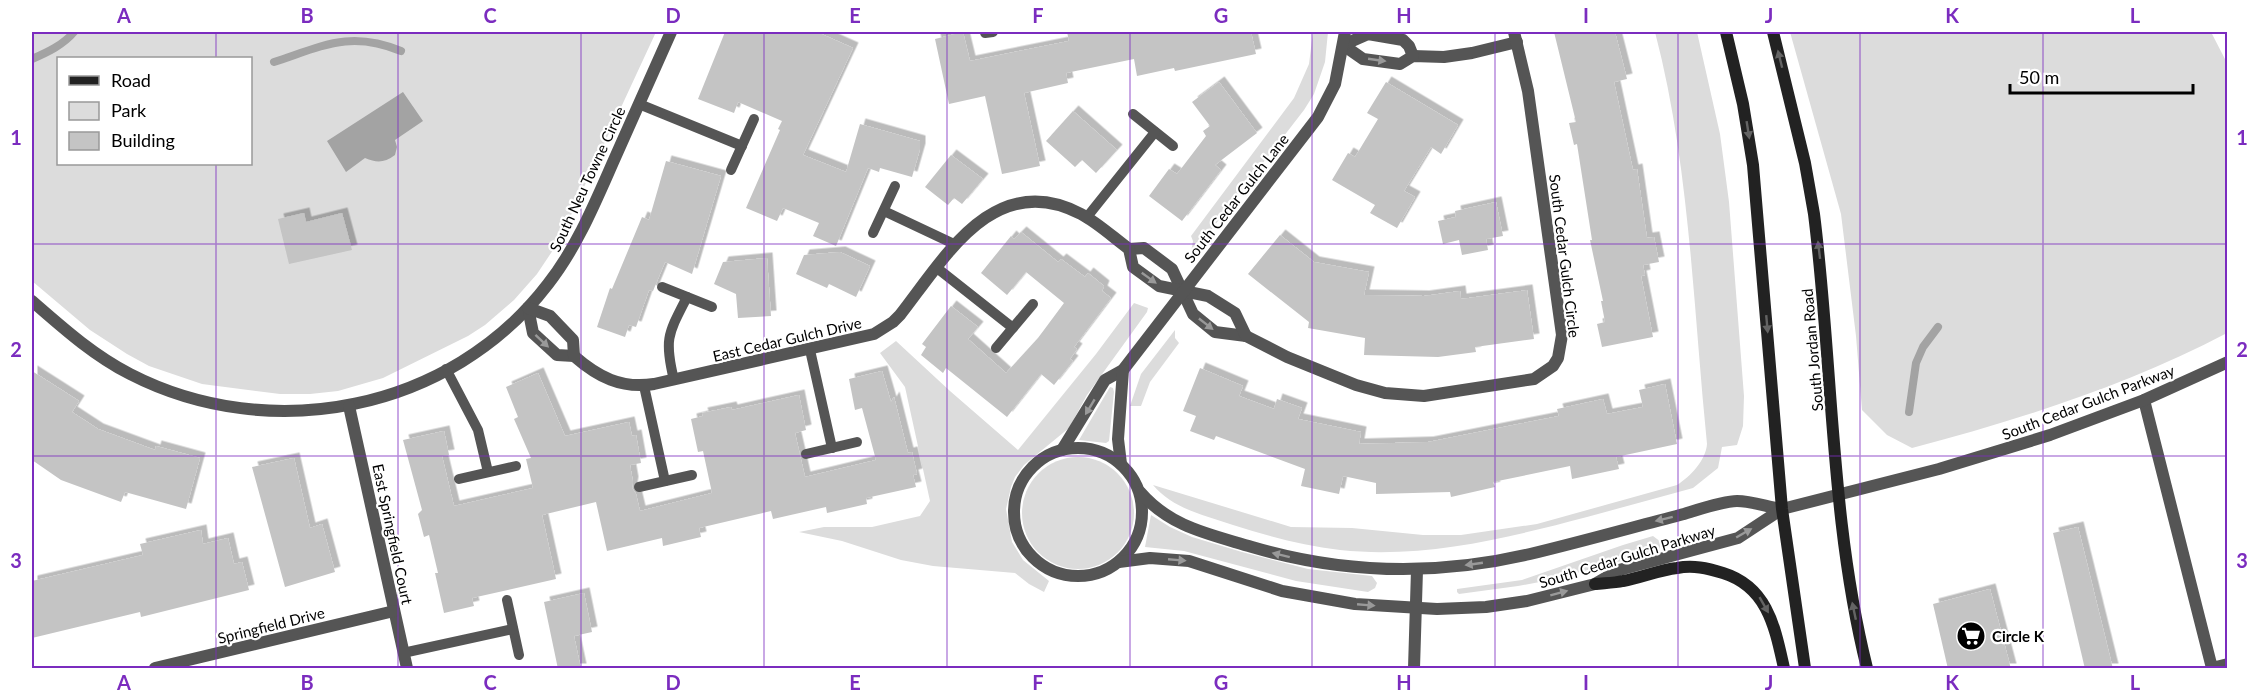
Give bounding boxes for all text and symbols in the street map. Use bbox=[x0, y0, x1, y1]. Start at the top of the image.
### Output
text: A bbox=[116, 3, 131, 27]
text: B bbox=[300, 3, 314, 27]
text: C bbox=[483, 3, 497, 27]
text: D bbox=[665, 3, 681, 27]
text: E bbox=[849, 3, 861, 27]
text: F bbox=[1032, 3, 1044, 27]
text: G bbox=[1214, 3, 1228, 27]
text: H bbox=[1396, 3, 1412, 27]
text: I bbox=[1583, 3, 1589, 27]
text: J bbox=[1765, 3, 1773, 27]
text: K bbox=[1945, 3, 1959, 27]
text: L bbox=[2130, 3, 2141, 27]
one-way arrow bbox=[1775, 50, 1785, 69]
one-way arrow bbox=[1368, 56, 1387, 65]
legend bbox=[57, 57, 252, 165]
scale bar bbox=[2010, 57, 2193, 95]
text: 50 m bbox=[2019, 66, 2059, 88]
text: Road bbox=[111, 69, 151, 91]
text: Park bbox=[111, 99, 147, 121]
street label: South Neu Towne Circle bbox=[545, 103, 629, 254]
one-way arrow bbox=[1743, 120, 1752, 139]
text: 1 bbox=[10, 125, 22, 149]
text: 1 bbox=[2236, 125, 2248, 149]
text: Building bbox=[111, 129, 175, 151]
street label: South Cedar Gulch Lane bbox=[1180, 130, 1292, 266]
street label: South Cedar Gulch Circle bbox=[1546, 173, 1584, 339]
one-way arrow bbox=[1814, 241, 1823, 260]
one-way arrow bbox=[1141, 272, 1156, 284]
street label: South Jordan Road bbox=[1798, 288, 1826, 412]
street label: East Cedar Gulch Drive bbox=[711, 313, 863, 365]
one-way arrow bbox=[1762, 314, 1772, 333]
one-way arrow bbox=[1199, 318, 1214, 330]
one-way arrow bbox=[535, 334, 550, 348]
text: 2 bbox=[10, 337, 22, 361]
text: 2 bbox=[2236, 337, 2248, 361]
street label: South Cedar Gulch Parkway bbox=[1999, 361, 2177, 443]
one-way arrow bbox=[1084, 399, 1095, 415]
street label: East Springfield Court bbox=[369, 462, 417, 607]
one-way arrow bbox=[1654, 515, 1673, 525]
street label: South Cedar Gulch Parkway bbox=[1537, 521, 1718, 591]
one-way arrow bbox=[1736, 528, 1753, 538]
text: 3 bbox=[10, 548, 22, 572]
text: 3 bbox=[2236, 548, 2248, 572]
one-way arrow bbox=[1271, 549, 1290, 559]
one-way arrow bbox=[1168, 555, 1187, 565]
one-way arrow bbox=[1464, 560, 1483, 569]
one-way arrow bbox=[1550, 588, 1569, 598]
one-way arrow bbox=[1759, 597, 1769, 614]
one-way arrow bbox=[1357, 600, 1376, 610]
one-way arrow bbox=[1849, 602, 1858, 621]
street label: Springfield Drive bbox=[216, 603, 326, 647]
supermarket icon: Circle K bbox=[1955, 620, 1987, 652]
place label: Circle K bbox=[1992, 627, 2045, 645]
text: A bbox=[116, 670, 131, 694]
text: B bbox=[300, 670, 314, 694]
text: C bbox=[483, 670, 497, 694]
text: D bbox=[665, 670, 681, 694]
text: E bbox=[849, 670, 861, 694]
text: F bbox=[1032, 670, 1044, 694]
text: G bbox=[1214, 670, 1228, 694]
text: H bbox=[1396, 670, 1412, 694]
text: I bbox=[1583, 670, 1589, 694]
text: J bbox=[1765, 670, 1773, 694]
text: K bbox=[1945, 670, 1959, 694]
text: L bbox=[2130, 670, 2141, 694]

